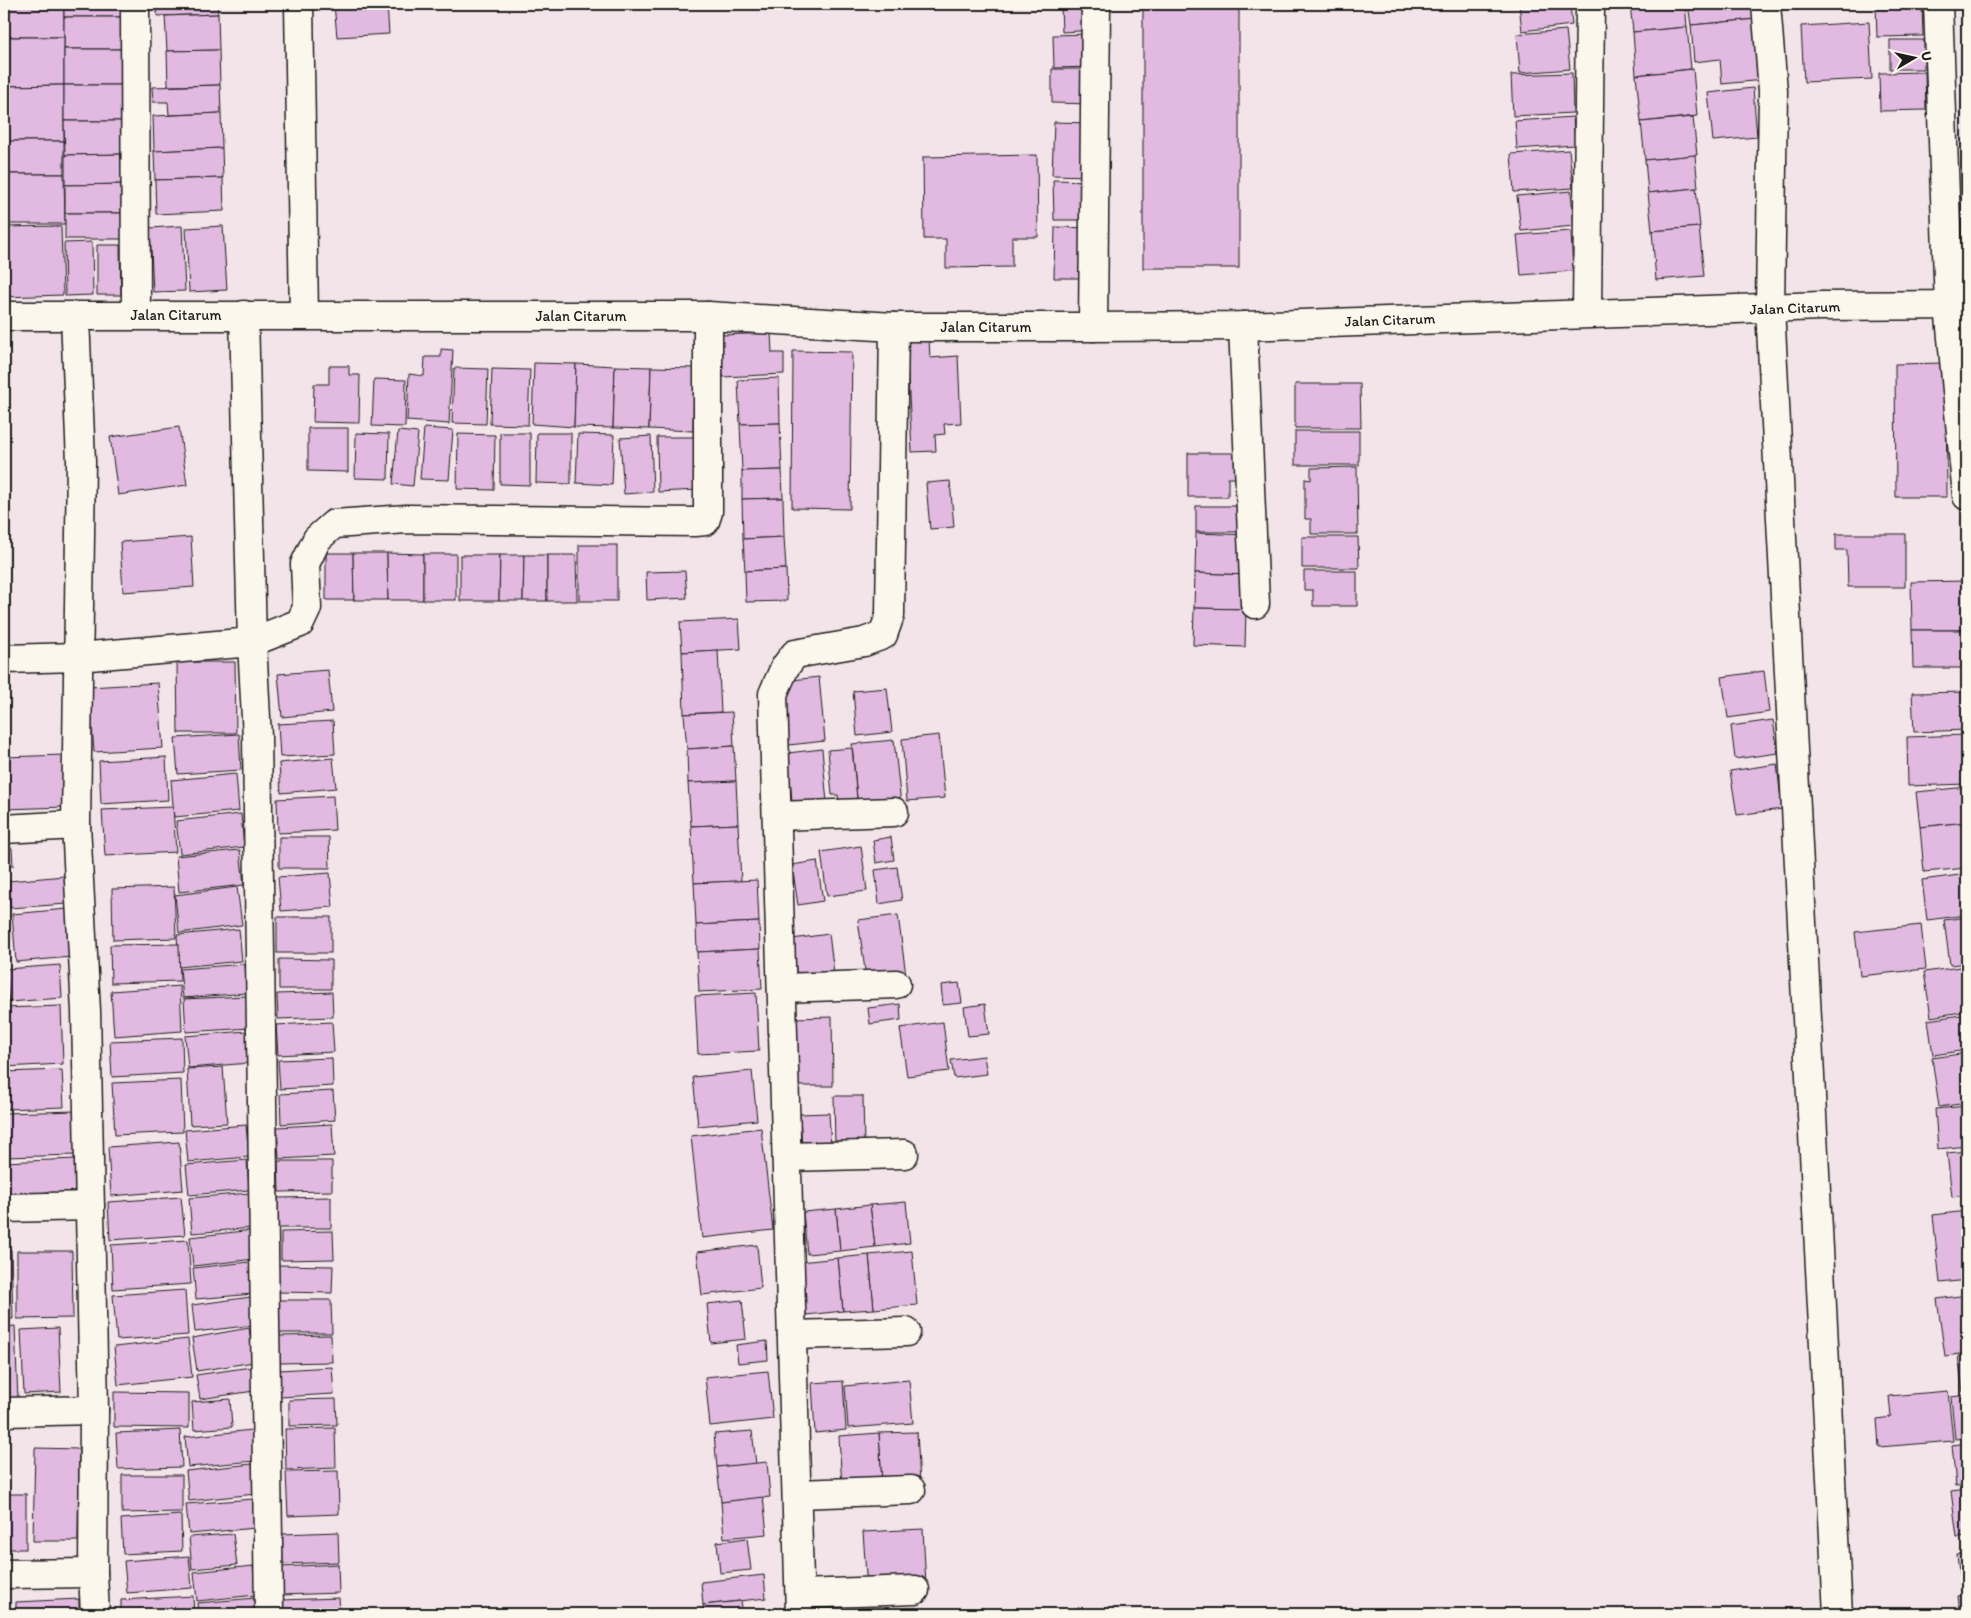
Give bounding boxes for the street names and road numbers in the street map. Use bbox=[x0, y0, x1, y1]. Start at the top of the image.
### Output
street label: Jalan Citarum bbox=[1749, 297, 1841, 319]
street label: Jalan Citarum bbox=[131, 306, 221, 324]
street label: Jalan Citarum bbox=[536, 307, 626, 325]
street label: Jalan Citarum bbox=[1344, 309, 1436, 331]
street label: Jalan Citarum bbox=[941, 318, 1031, 336]

